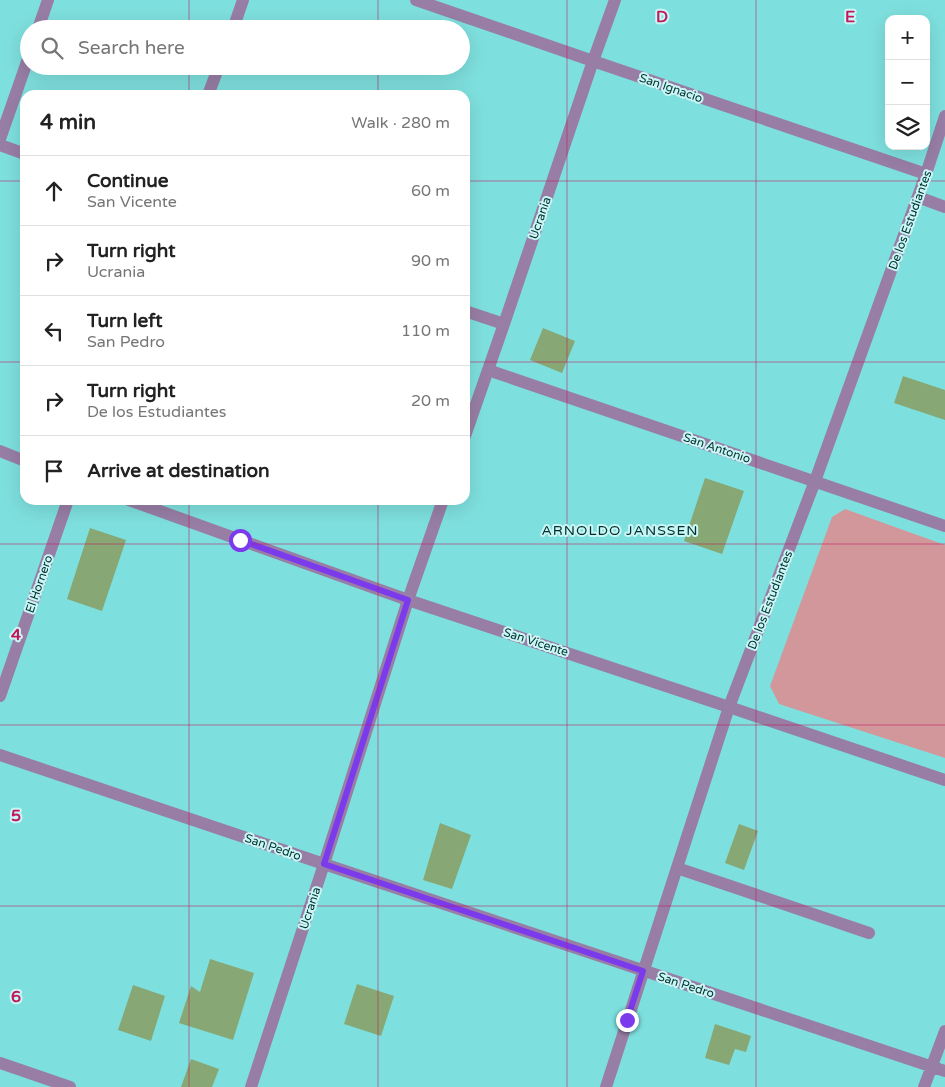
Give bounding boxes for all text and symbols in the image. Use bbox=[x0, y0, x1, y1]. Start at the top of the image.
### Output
text: D bbox=[656, 7, 668, 27]
text: E bbox=[845, 7, 855, 27]
map controls bbox=[885, 15, 930, 150]
button: + bbox=[885, 15, 930, 60]
search box bbox=[20, 20, 470, 75]
icon: search bbox=[38, 34, 66, 62]
text: Search here bbox=[78, 37, 185, 59]
button: − bbox=[885, 60, 930, 105]
street label: San Ignacio bbox=[637, 71, 705, 105]
button: layers bbox=[885, 105, 930, 150]
text: 4 min bbox=[40, 110, 96, 135]
text: Walk · 280 m bbox=[351, 113, 450, 133]
street label: De los Estudiantes bbox=[886, 168, 935, 272]
text: Continue bbox=[87, 170, 169, 192]
icon: ahead bbox=[40, 177, 68, 205]
text: 60 m bbox=[411, 181, 450, 201]
text: San Vicente bbox=[87, 192, 177, 212]
street label: Ucrania bbox=[526, 195, 554, 241]
text: Turn right bbox=[87, 240, 175, 262]
icon: right bbox=[40, 247, 68, 275]
text: 90 m bbox=[411, 251, 450, 271]
text: Ucrania bbox=[87, 262, 145, 282]
text: Turn left bbox=[87, 310, 163, 332]
icon: left bbox=[40, 317, 68, 345]
text: 110 m bbox=[401, 321, 450, 341]
text: San Pedro bbox=[87, 332, 165, 352]
text: Turn right bbox=[87, 380, 175, 402]
icon: right bbox=[40, 387, 68, 415]
text: 20 m bbox=[411, 391, 450, 411]
text: De los Estudiantes bbox=[87, 402, 226, 422]
street label: San Antonio bbox=[682, 430, 752, 466]
icon: arrive bbox=[40, 457, 68, 485]
text: Arrive at destination bbox=[87, 460, 270, 482]
district label: ARNOLDO JANSSEN bbox=[541, 522, 699, 539]
route start bbox=[229, 529, 252, 552]
street label: De los Estudiantes bbox=[745, 548, 795, 651]
street label: El Hornero bbox=[23, 553, 55, 615]
text: 4 bbox=[11, 625, 21, 645]
street label: San Vicente bbox=[502, 625, 570, 659]
text: 5 bbox=[11, 806, 21, 826]
street label: San Pedro bbox=[243, 831, 303, 863]
street label: Ucrania bbox=[297, 885, 323, 931]
street label: San Pedro bbox=[656, 969, 716, 1001]
text: 6 bbox=[11, 987, 21, 1007]
route end bbox=[616, 1009, 639, 1032]

